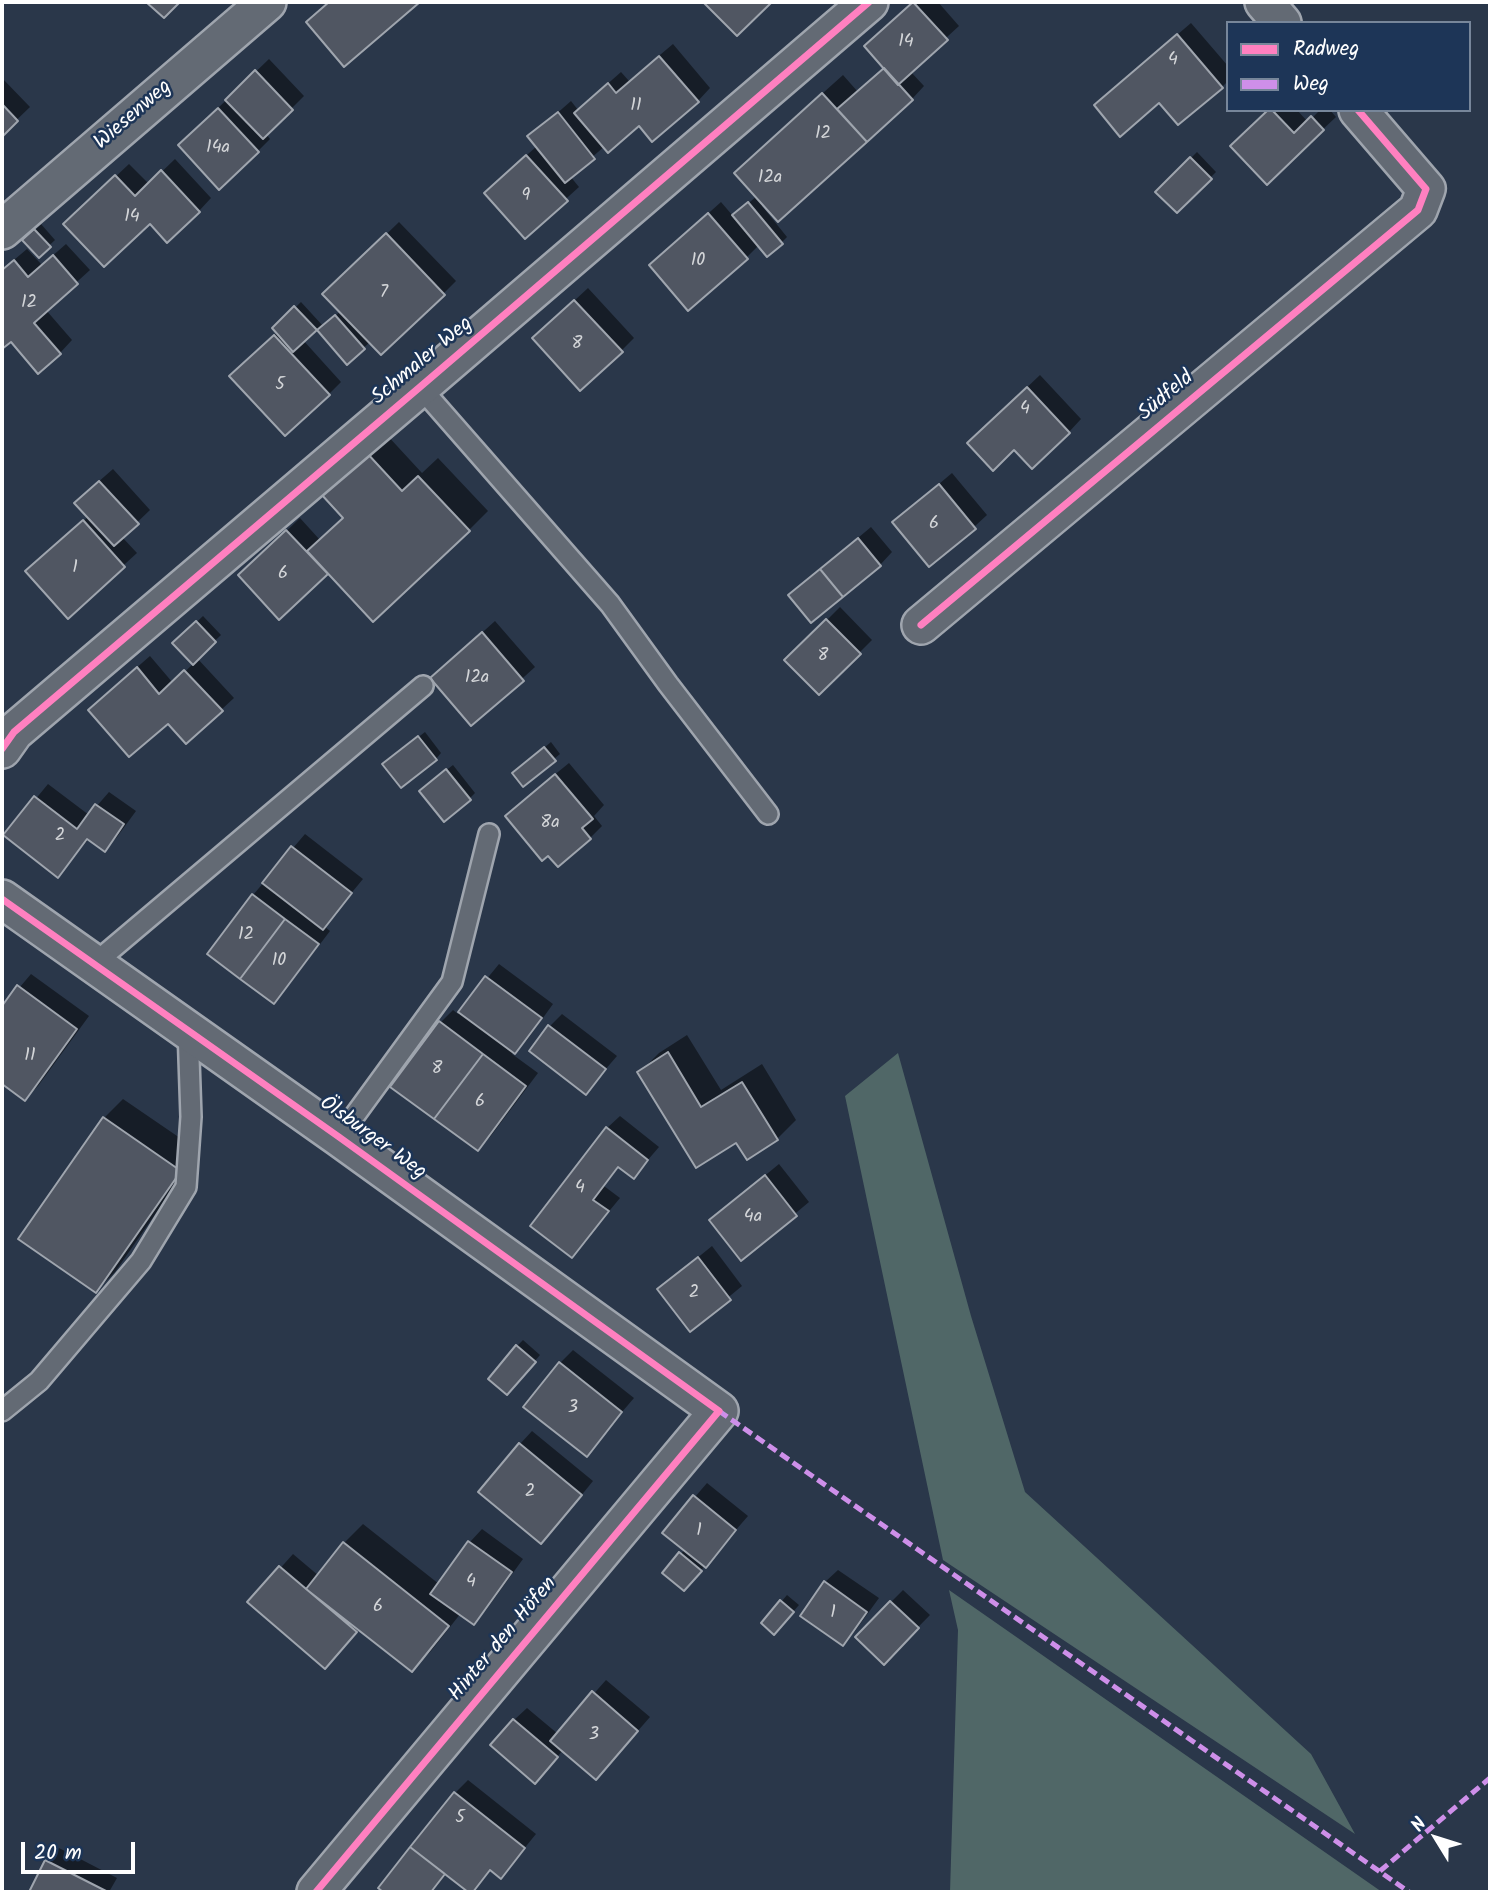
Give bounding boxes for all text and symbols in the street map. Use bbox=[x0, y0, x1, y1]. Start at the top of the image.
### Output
legend bbox=[1226, 21, 1471, 112]
house number: 14 bbox=[898, 32, 914, 54]
text: Radweg bbox=[1293, 33, 1359, 66]
house number: 4 bbox=[1168, 50, 1178, 72]
text: Weg bbox=[1293, 68, 1329, 101]
street label: Wiesenweg bbox=[90, 76, 178, 156]
house number: 11 bbox=[630, 96, 642, 118]
house number: 12 bbox=[815, 124, 831, 146]
house number: 14a bbox=[206, 138, 230, 160]
house number: 12a bbox=[758, 168, 782, 190]
house number: 9 bbox=[522, 186, 530, 208]
house number: 14 bbox=[124, 207, 140, 229]
house number: 10 bbox=[691, 251, 705, 273]
house number: 7 bbox=[380, 283, 388, 305]
house number: 12 bbox=[21, 293, 37, 315]
street label: Schmaler Weg bbox=[367, 312, 479, 412]
house number: 8 bbox=[572, 334, 582, 356]
street label: Südfeld bbox=[1134, 367, 1200, 427]
house number: 5 bbox=[275, 375, 285, 397]
house number: 4 bbox=[1020, 399, 1030, 421]
house number: 6 bbox=[929, 514, 939, 536]
house number: 1 bbox=[72, 558, 78, 580]
house number: 6 bbox=[278, 564, 288, 586]
house number: 8 bbox=[818, 646, 828, 668]
house number: 12a bbox=[465, 668, 489, 690]
house number: 8a bbox=[540, 813, 560, 835]
house number: 2 bbox=[55, 826, 65, 848]
house number: 12 bbox=[238, 925, 254, 947]
house number: 10 bbox=[272, 951, 286, 973]
house number: 11 bbox=[24, 1046, 36, 1068]
house number: 8 bbox=[432, 1059, 442, 1081]
street label: Ölsburger Weg bbox=[314, 1092, 430, 1186]
house number: 6 bbox=[475, 1092, 485, 1114]
house number: 4 bbox=[575, 1178, 585, 1200]
house number: 4a bbox=[744, 1207, 762, 1229]
house number: 2 bbox=[689, 1283, 699, 1305]
house number: 3 bbox=[568, 1398, 578, 1420]
house number: 2 bbox=[525, 1482, 535, 1504]
house number: 1 bbox=[696, 1521, 702, 1543]
house number: 4 bbox=[466, 1572, 476, 1594]
street label: Hinter den Höfen bbox=[445, 1573, 563, 1707]
house number: 6 bbox=[373, 1597, 383, 1619]
house number: 1 bbox=[830, 1603, 836, 1625]
house number: 3 bbox=[589, 1725, 599, 1747]
north arrow bbox=[1401, 1803, 1471, 1873]
house number: 5 bbox=[455, 1808, 465, 1830]
text: N bbox=[1404, 1811, 1435, 1839]
scale bar bbox=[24, 1828, 138, 1872]
text: 20 m bbox=[34, 1837, 82, 1870]

